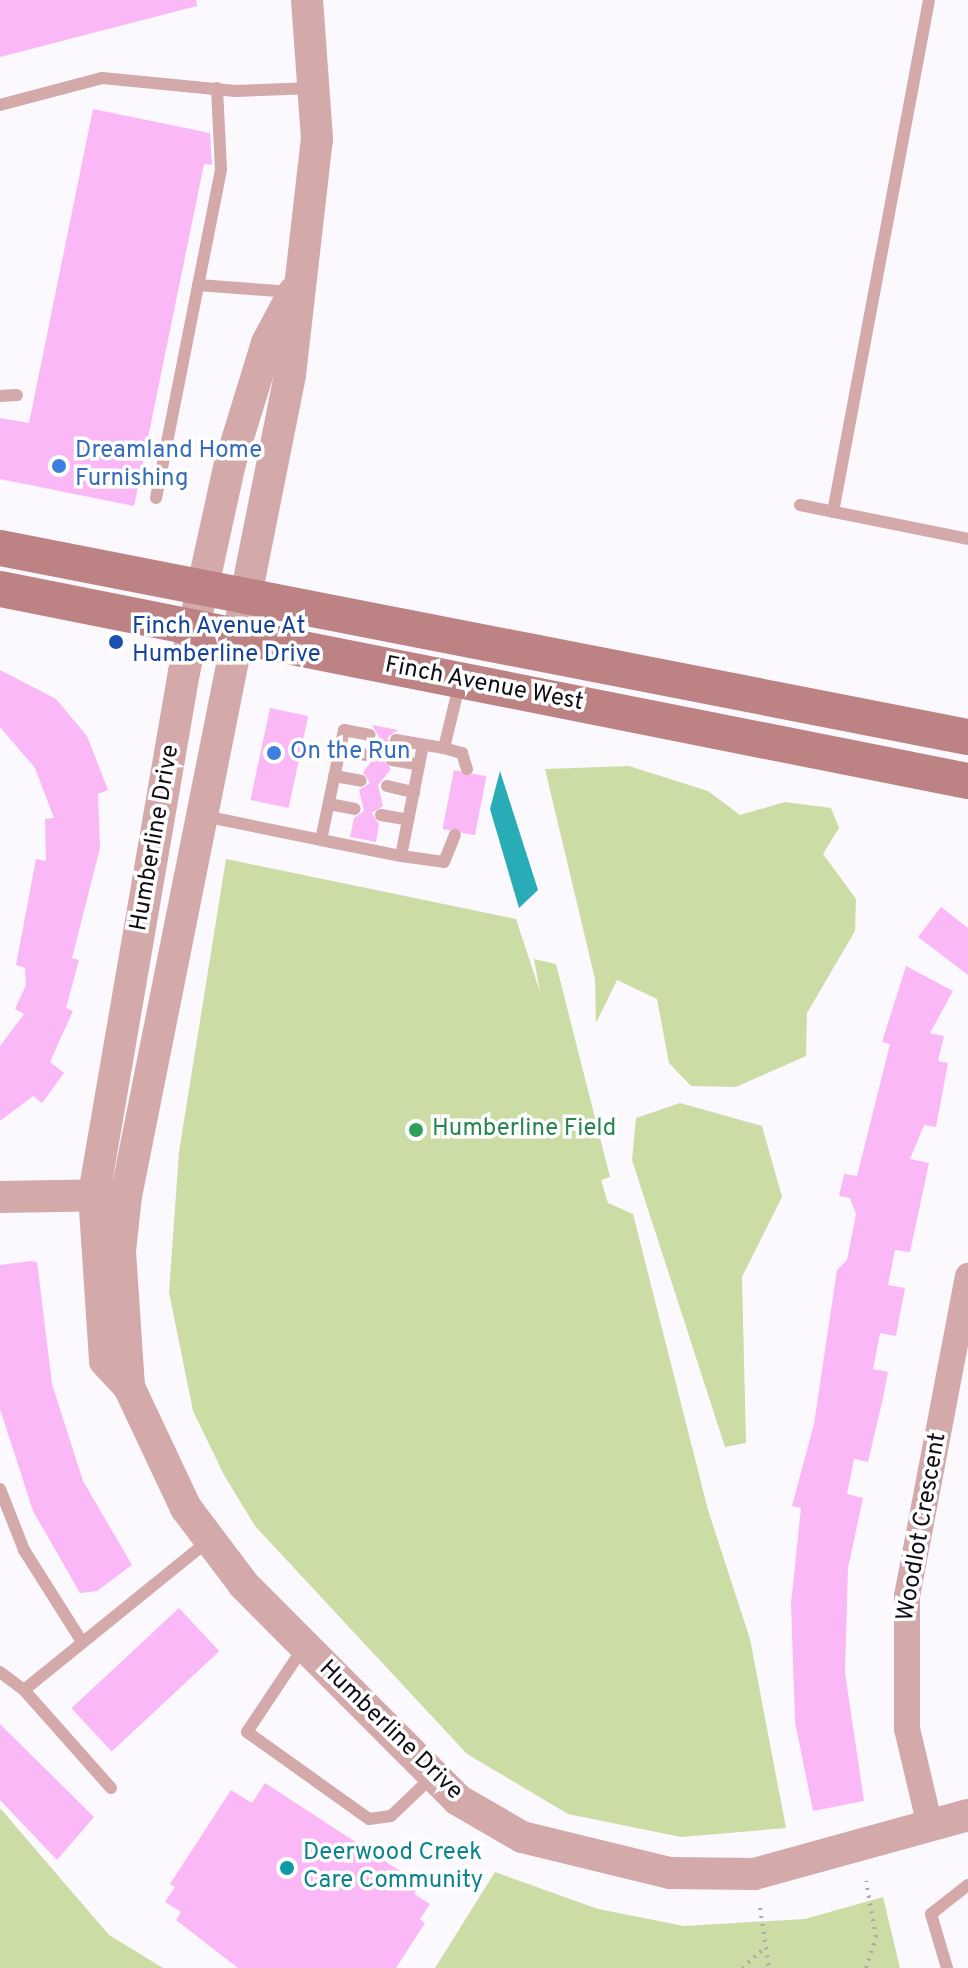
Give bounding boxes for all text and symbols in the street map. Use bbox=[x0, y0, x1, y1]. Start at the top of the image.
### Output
place label: Dreamland Home Furnishing bbox=[75, 438, 262, 494]
marker: Dreamland Home Furnishing bbox=[50, 457, 68, 475]
place label: Finch Avenue At Humberline Drive bbox=[132, 614, 321, 670]
marker: Finch Avenue At Humberline Drive bbox=[107, 633, 125, 651]
street label: Finch Avenue West bbox=[382, 652, 586, 718]
place label: On the Run bbox=[290, 739, 411, 767]
street label: Humberline Drive bbox=[125, 743, 187, 933]
marker: On the Run bbox=[265, 744, 283, 762]
place label: Humberline Field bbox=[432, 1116, 616, 1144]
marker: Humberline Field bbox=[407, 1121, 425, 1139]
street label: Woodlot Crescent bbox=[892, 1431, 954, 1623]
street label: Humberline Drive bbox=[312, 1655, 468, 1807]
place label: Deerwood Creek Care Community bbox=[303, 1840, 483, 1896]
marker: Deerwood Creek Care Community bbox=[278, 1859, 296, 1877]

